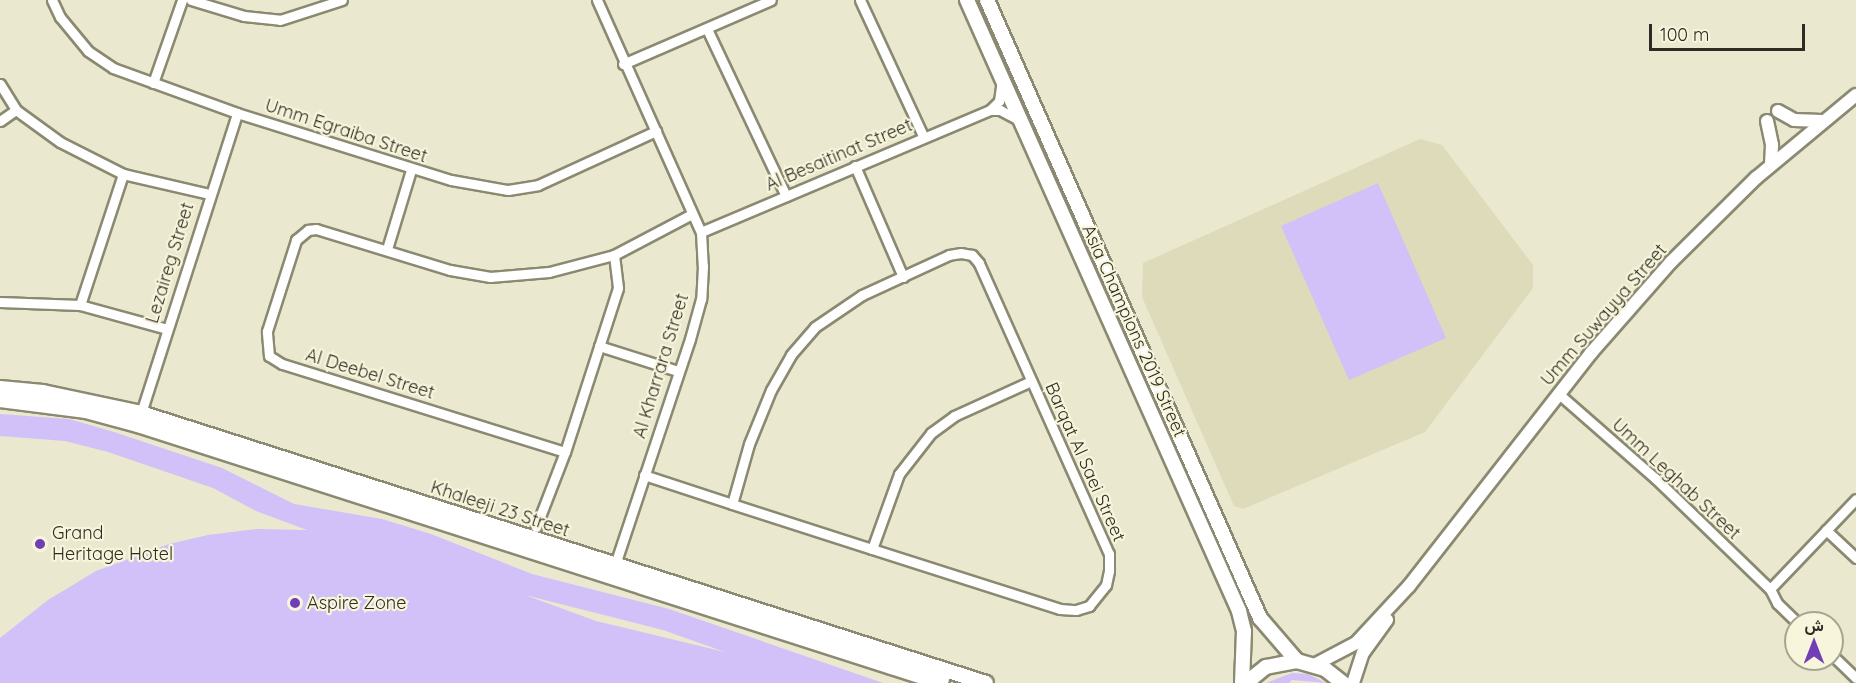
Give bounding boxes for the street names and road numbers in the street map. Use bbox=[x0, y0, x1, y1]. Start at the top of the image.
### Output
street label: Umm Egraiba Street bbox=[262, 95, 430, 167]
street label: Al Besaitinat Street bbox=[762, 114, 916, 196]
street label: Lezaireg Street bbox=[141, 200, 199, 326]
street label: Asia Champions 2019 Street bbox=[1077, 222, 1191, 440]
street label: Umm Suwayya Street bbox=[1537, 240, 1671, 390]
street label: Al Kharrara Street bbox=[629, 291, 693, 441]
street label: Al Deebel Street bbox=[303, 344, 437, 404]
street label: Barqat Al Saei Street bbox=[1040, 379, 1130, 545]
street label: Umm Leghab Street bbox=[1607, 414, 1745, 544]
street label: Khaleeji 23 Street bbox=[428, 476, 572, 542]

